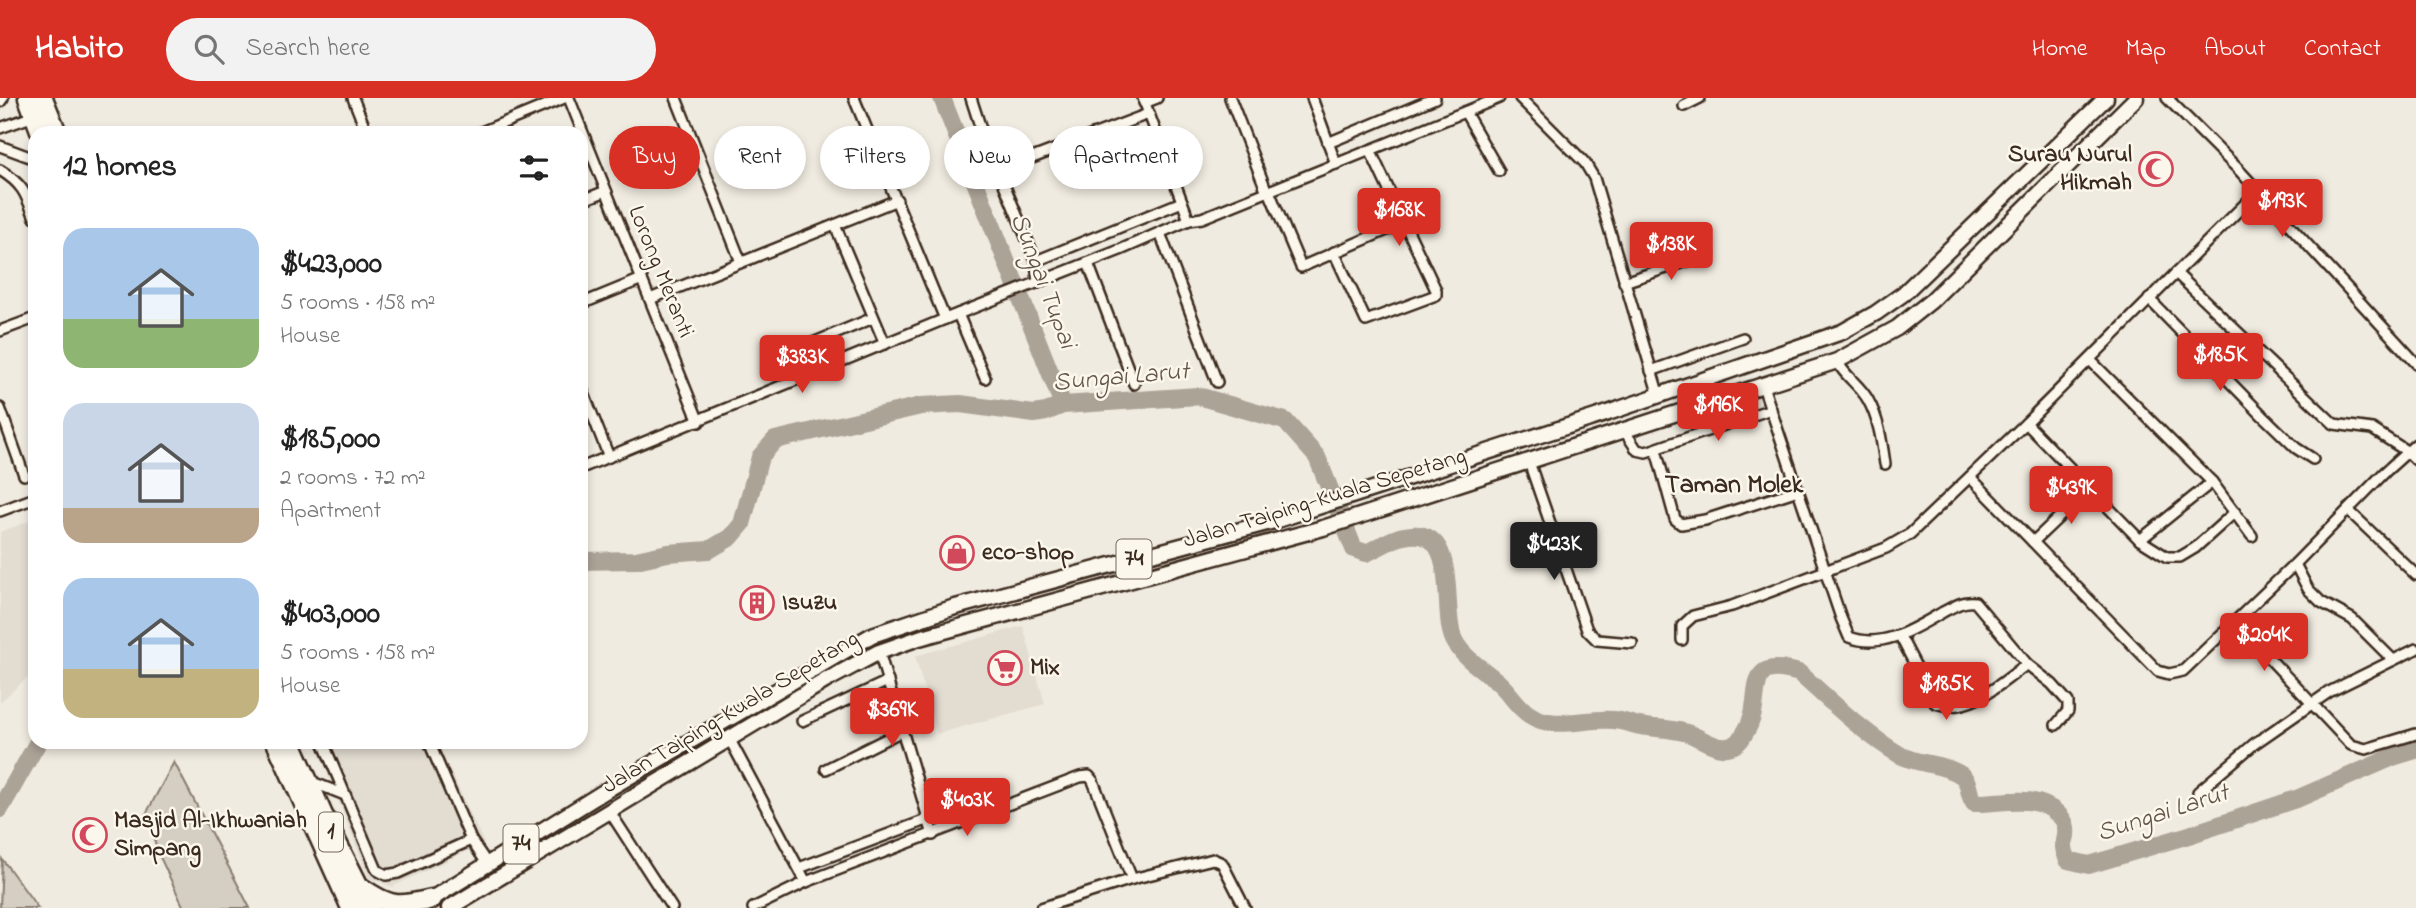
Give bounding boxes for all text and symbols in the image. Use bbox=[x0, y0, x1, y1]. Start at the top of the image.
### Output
search box bbox=[166, 18, 656, 81]
text: Habito bbox=[35, 25, 124, 73]
icon: search bbox=[190, 30, 228, 68]
text: Search here bbox=[246, 30, 370, 68]
text: Home bbox=[2032, 32, 2088, 67]
text: Map bbox=[2126, 32, 2166, 67]
text: About bbox=[2204, 32, 2266, 67]
text: Contact bbox=[2304, 32, 2381, 67]
chip: Buy bbox=[609, 126, 700, 189]
chip: Rent bbox=[714, 126, 806, 189]
chip: Filters bbox=[820, 126, 930, 189]
chip: New bbox=[944, 126, 1035, 189]
chip: Apartment bbox=[1049, 126, 1203, 189]
place label: Surau Nurul Hikmah bbox=[2008, 138, 2132, 201]
text: 12 homes bbox=[63, 146, 177, 190]
icon: filters bbox=[515, 149, 553, 187]
mosque icon: Surau Nurul Hikmah bbox=[2137, 150, 2175, 188]
pin: $193K bbox=[2233, 180, 2331, 239]
text: $193K bbox=[2258, 185, 2306, 218]
pin: $168K bbox=[1350, 188, 1448, 248]
text: $168K bbox=[1373, 194, 1425, 227]
street label: Lorong Meranti bbox=[618, 201, 702, 343]
water label: Sungai Tupai bbox=[999, 208, 1086, 356]
pin: $138K bbox=[1622, 222, 1720, 282]
text: $138K bbox=[1646, 228, 1696, 261]
text: $423,000 bbox=[280, 243, 382, 287]
icon: home bbox=[119, 256, 203, 340]
text: 5 rooms · 158 m² bbox=[280, 287, 435, 320]
text: House bbox=[280, 320, 340, 353]
pin: $185K bbox=[2171, 334, 2269, 393]
pin: $383K bbox=[753, 336, 851, 395]
text: $185K bbox=[2193, 339, 2247, 372]
text: $383K bbox=[776, 341, 828, 374]
water label: Sungai Larut bbox=[1051, 353, 1193, 403]
pin: $196K bbox=[1669, 384, 1767, 443]
text: $196K bbox=[1693, 389, 1743, 422]
text: $185,000 bbox=[280, 418, 380, 462]
icon: home bbox=[119, 431, 203, 515]
street label: Jalan Taiping-Kuala Sepetang bbox=[1179, 439, 1471, 559]
text: 2 rooms · 72 m² bbox=[280, 462, 426, 495]
pin: $439K bbox=[2022, 466, 2120, 526]
district label: Taman Molek bbox=[1665, 467, 1804, 505]
text: $439K bbox=[2046, 472, 2096, 505]
text: Apartment bbox=[280, 495, 381, 528]
pin: $423K bbox=[1505, 522, 1603, 582]
text: $423K bbox=[1526, 528, 1582, 561]
shop icon: eco-shop bbox=[938, 534, 976, 572]
place label: eco-shop bbox=[982, 536, 1074, 571]
road number: 74 bbox=[1116, 540, 1152, 579]
building icon: Isuzu bbox=[738, 584, 776, 622]
place label: Isuzu bbox=[782, 586, 838, 621]
text: $403,000 bbox=[280, 593, 380, 637]
icon: home bbox=[119, 606, 203, 690]
pin: $204K bbox=[2215, 614, 2313, 673]
text: $204K bbox=[2236, 619, 2292, 652]
street label: Jalan Taiping-Kuala Sepetang bbox=[596, 622, 866, 804]
text: 5 rooms · 158 m² bbox=[280, 637, 435, 670]
supermarket icon: Mix bbox=[986, 649, 1024, 687]
place label: Mix bbox=[1030, 651, 1060, 686]
pin: $185K bbox=[1897, 662, 1995, 722]
text: $185K bbox=[1919, 668, 1973, 701]
text: House bbox=[280, 670, 340, 703]
pin: $369K bbox=[843, 688, 941, 748]
text: $369K bbox=[866, 694, 918, 727]
water label: Sungai Larut bbox=[2092, 774, 2236, 853]
pin: $403K bbox=[918, 778, 1016, 838]
text: $403K bbox=[940, 784, 994, 817]
place label: Masjid Al-Ikhwaniah Simpang bbox=[114, 804, 307, 868]
road number: 1 bbox=[319, 812, 343, 852]
mosque icon: Masjid Al-Ikhwaniah Simpang bbox=[71, 816, 109, 854]
road number: 74 bbox=[504, 824, 538, 864]

